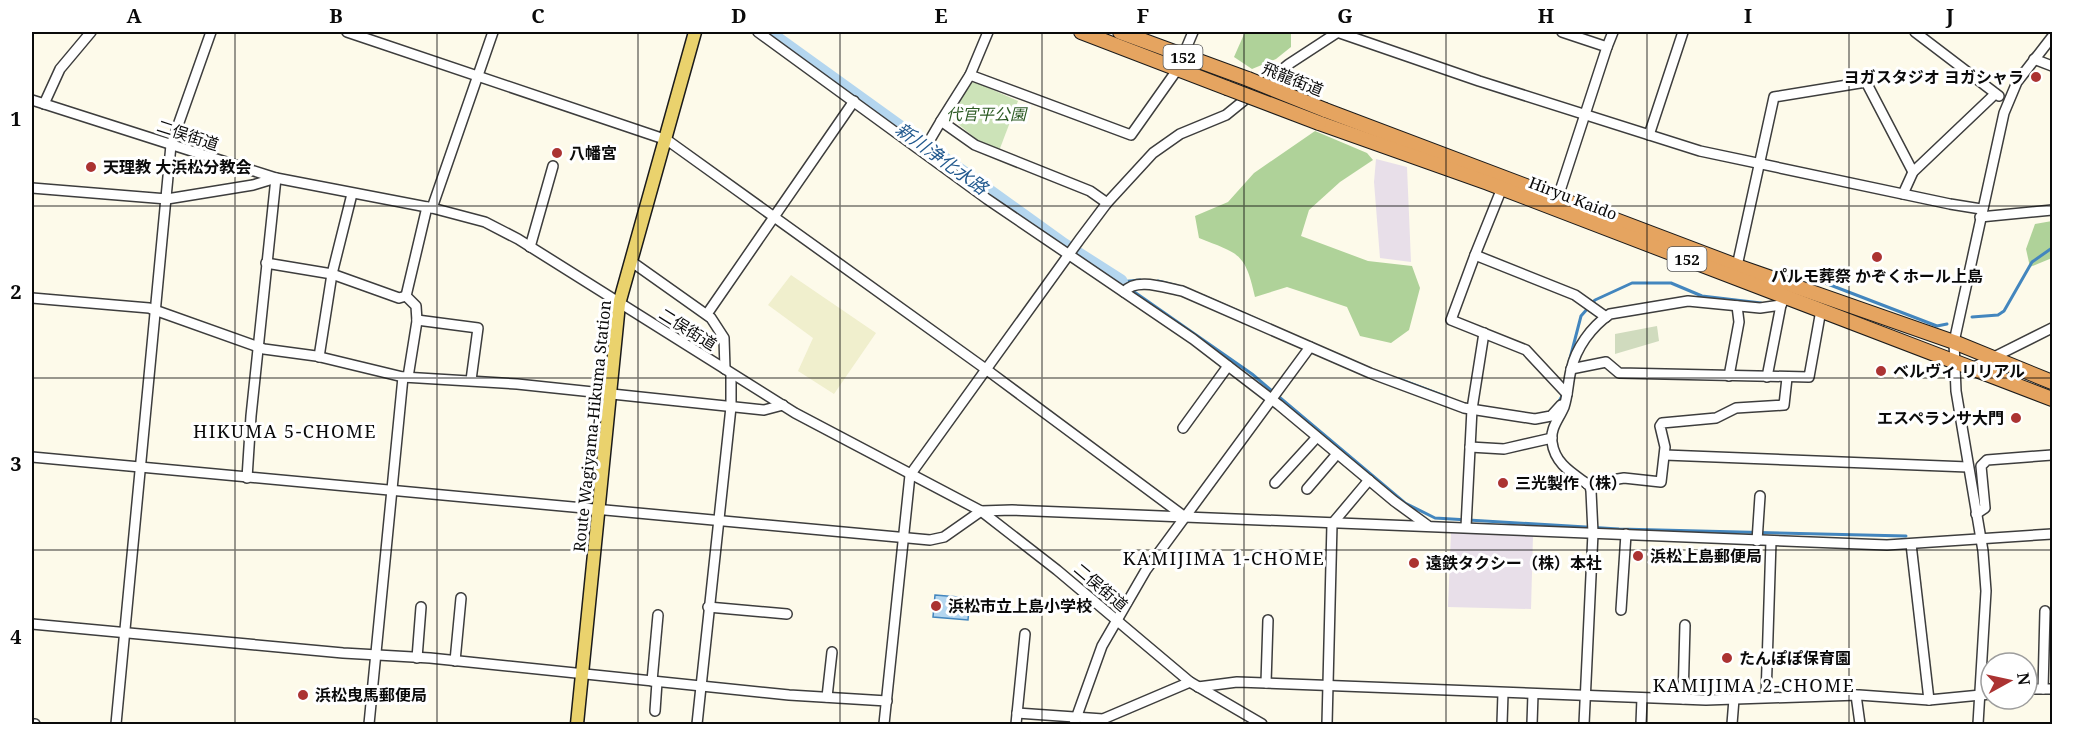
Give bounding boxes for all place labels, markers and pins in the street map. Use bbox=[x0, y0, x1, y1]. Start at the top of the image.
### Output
place label: ヨガスタジオ ヨガシャラ bbox=[1844, 66, 2024, 88]
marker: ヨガスタジオ ヨガシャラ bbox=[2029, 70, 2043, 84]
place label: 八幡宮 bbox=[569, 142, 617, 164]
marker: 八幡宮 bbox=[550, 146, 564, 160]
place label: 天理教 大浜松分教会 bbox=[103, 156, 251, 178]
marker: 天理教 大浜松分教会 bbox=[84, 160, 98, 174]
marker: パルモ葬祭 かぞくホール上島 bbox=[1870, 250, 1884, 264]
place label: パルモ葬祭 かぞくホール上島 bbox=[1771, 265, 1983, 287]
place label: ベルヴィ リリアル bbox=[1893, 360, 2025, 382]
marker: ベルヴィ リリアル bbox=[1874, 364, 1888, 378]
place label: エスペランサ大門 bbox=[1877, 407, 2004, 429]
marker: エスペランサ大門 bbox=[2009, 411, 2023, 425]
place label: 三光製作（株） bbox=[1515, 472, 1627, 494]
marker: 三光製作（株） bbox=[1496, 476, 1510, 490]
place label: 浜松上島郵便局 bbox=[1650, 545, 1762, 567]
marker: 浜松上島郵便局 bbox=[1631, 549, 1645, 563]
place label: 遠鉄タクシー（株）本社 bbox=[1426, 552, 1602, 574]
marker: 遠鉄タクシー（株）本社 bbox=[1407, 556, 1421, 570]
place label: 浜松市立上島小学校 bbox=[948, 595, 1092, 617]
marker: 浜松市立上島小学校 bbox=[929, 599, 943, 613]
place label: たんぽぽ保育園 bbox=[1739, 647, 1851, 669]
marker: たんぽぽ保育園 bbox=[1720, 651, 1734, 665]
place label: 浜松曳馬郵便局 bbox=[315, 684, 427, 706]
marker: 浜松曳馬郵便局 bbox=[296, 688, 310, 702]

